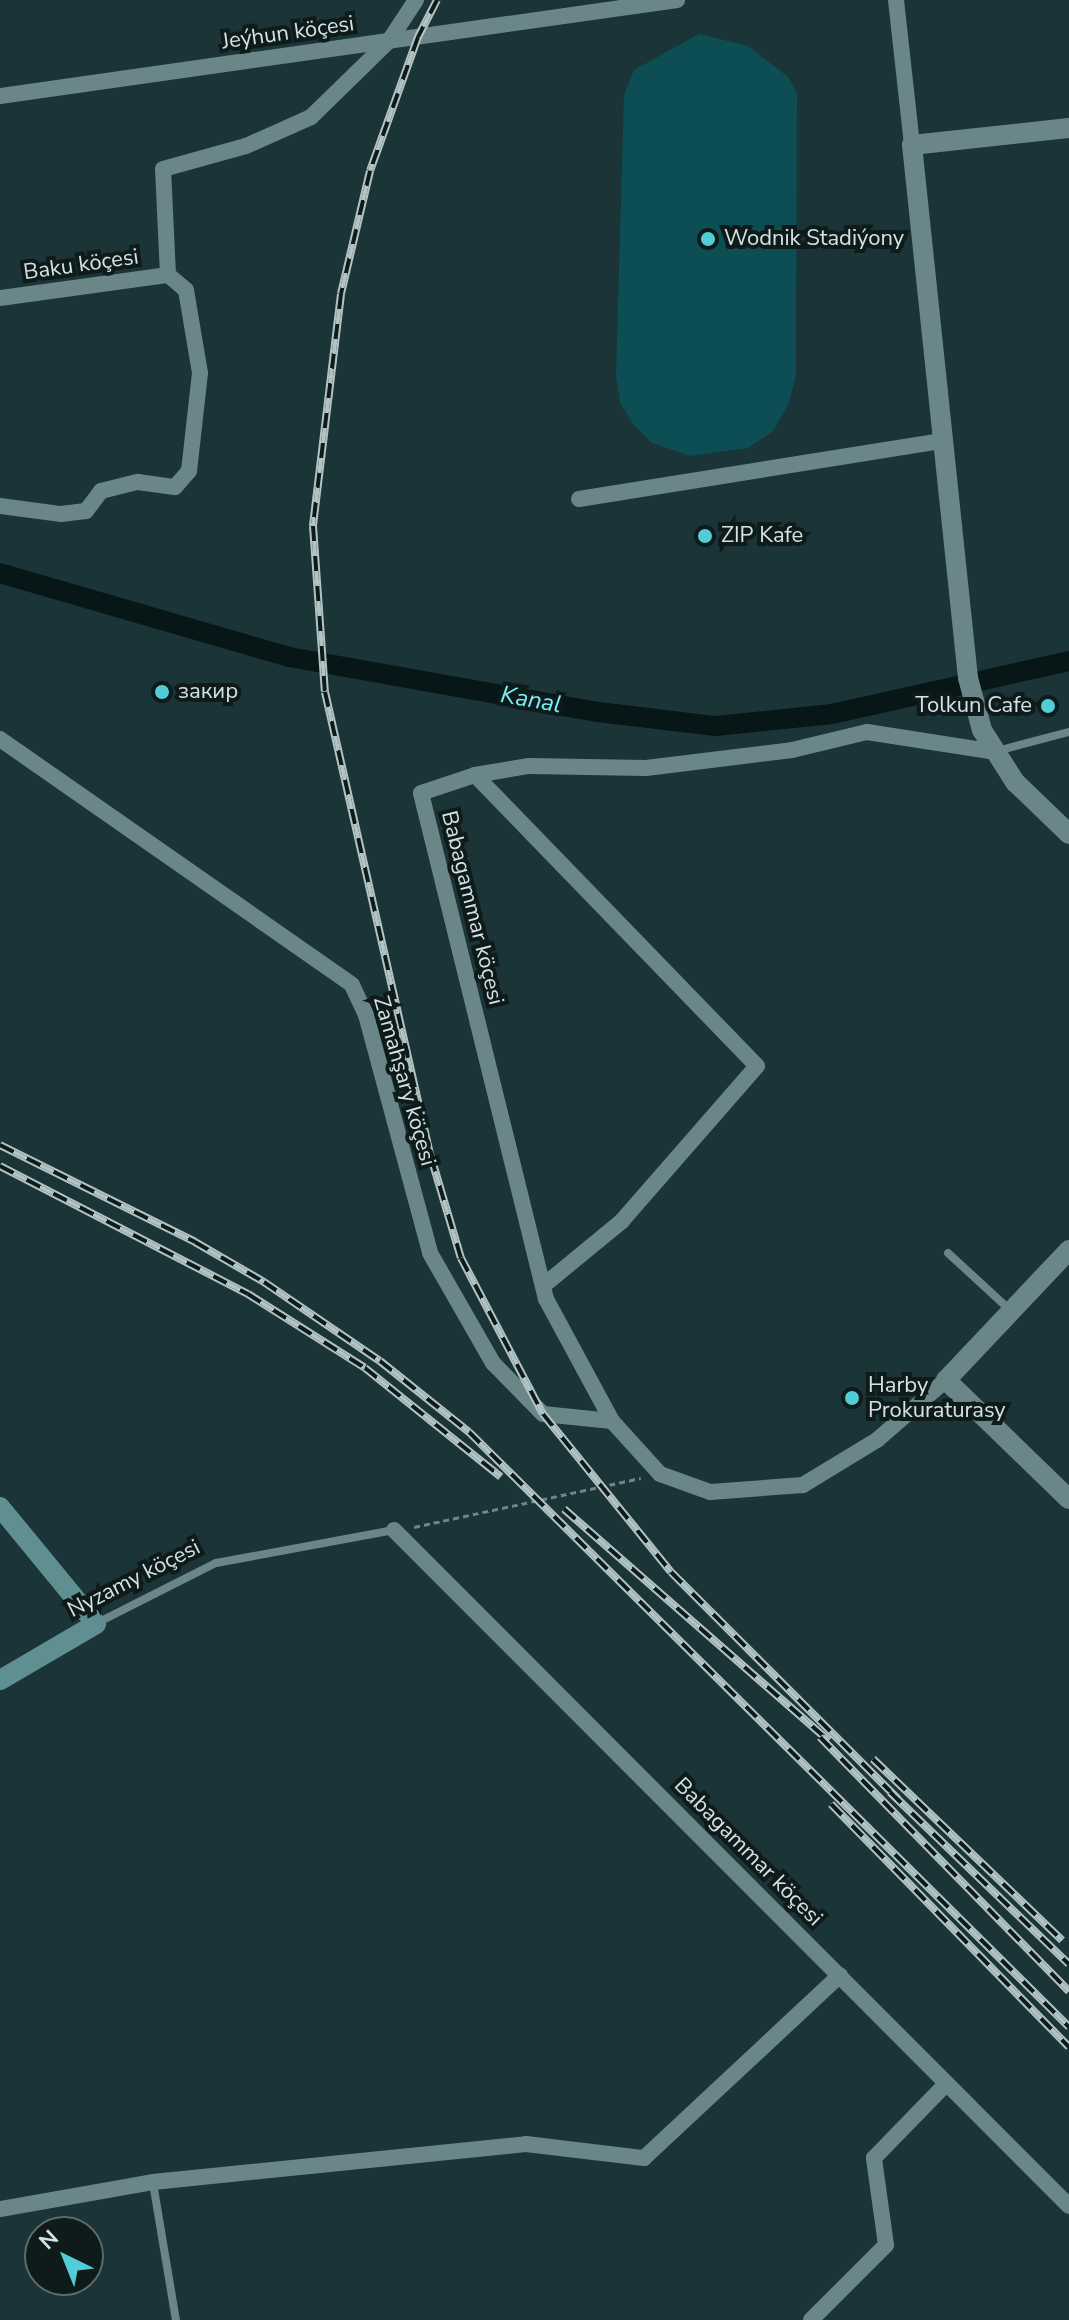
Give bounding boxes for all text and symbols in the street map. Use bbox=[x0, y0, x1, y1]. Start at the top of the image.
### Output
street label: Jeýhun köçesi bbox=[220, 11, 356, 55]
place label: Wodnik Stadiýony bbox=[724, 226, 904, 252]
marker: Wodnik Stadiýony bbox=[699, 230, 717, 248]
street label: Baku köçesi bbox=[22, 244, 140, 286]
place label: ZIP Kafe bbox=[721, 523, 803, 549]
marker: ZIP Kafe bbox=[696, 527, 714, 545]
place label: закир bbox=[178, 679, 238, 705]
water label: Kanal bbox=[498, 681, 564, 719]
marker: закир bbox=[153, 683, 171, 701]
place label: Tolkun Cafe bbox=[915, 693, 1032, 719]
marker: Tolkun Cafe bbox=[1039, 697, 1057, 715]
street label: Babagammar köçesi bbox=[435, 808, 509, 1008]
street label: Zamahşary köçesi bbox=[367, 993, 441, 1169]
place label: Harby Prokuraturasy bbox=[868, 1372, 1006, 1424]
marker: Harby Prokuraturasy bbox=[843, 1389, 861, 1407]
street label: Nyzamy köçesi bbox=[63, 1534, 205, 1624]
street label: Babagammar köçesi bbox=[668, 1772, 828, 1932]
north arrow bbox=[24, 2216, 104, 2296]
text: N bbox=[33, 2223, 65, 2256]

